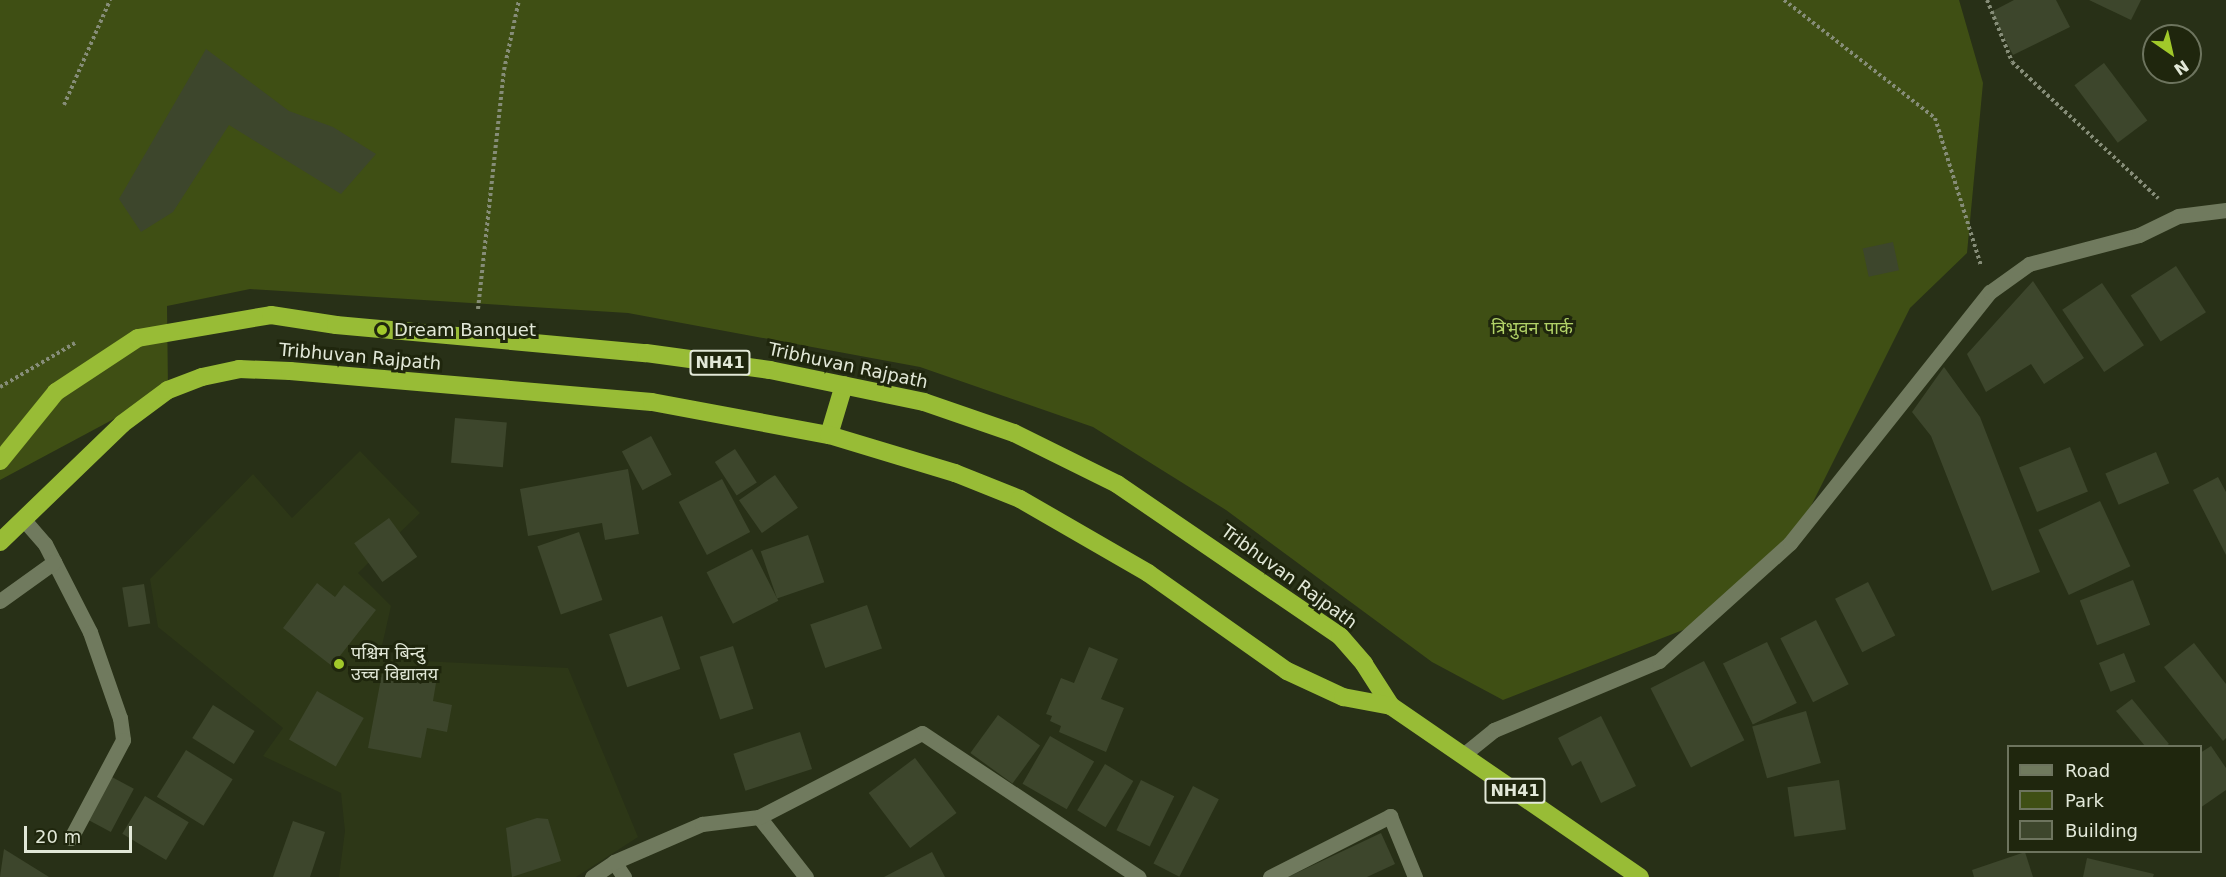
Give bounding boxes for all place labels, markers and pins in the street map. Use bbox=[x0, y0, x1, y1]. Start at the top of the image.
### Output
place label: Dream Banquet bbox=[394, 319, 536, 341]
marker: Dream Banquet bbox=[375, 323, 389, 337]
place label: पश्चिम बिन्दु उच्च विद्यालय bbox=[351, 643, 438, 686]
marker: पश्चिम बिन्दु उच्च विद्यालय bbox=[332, 657, 346, 671]

